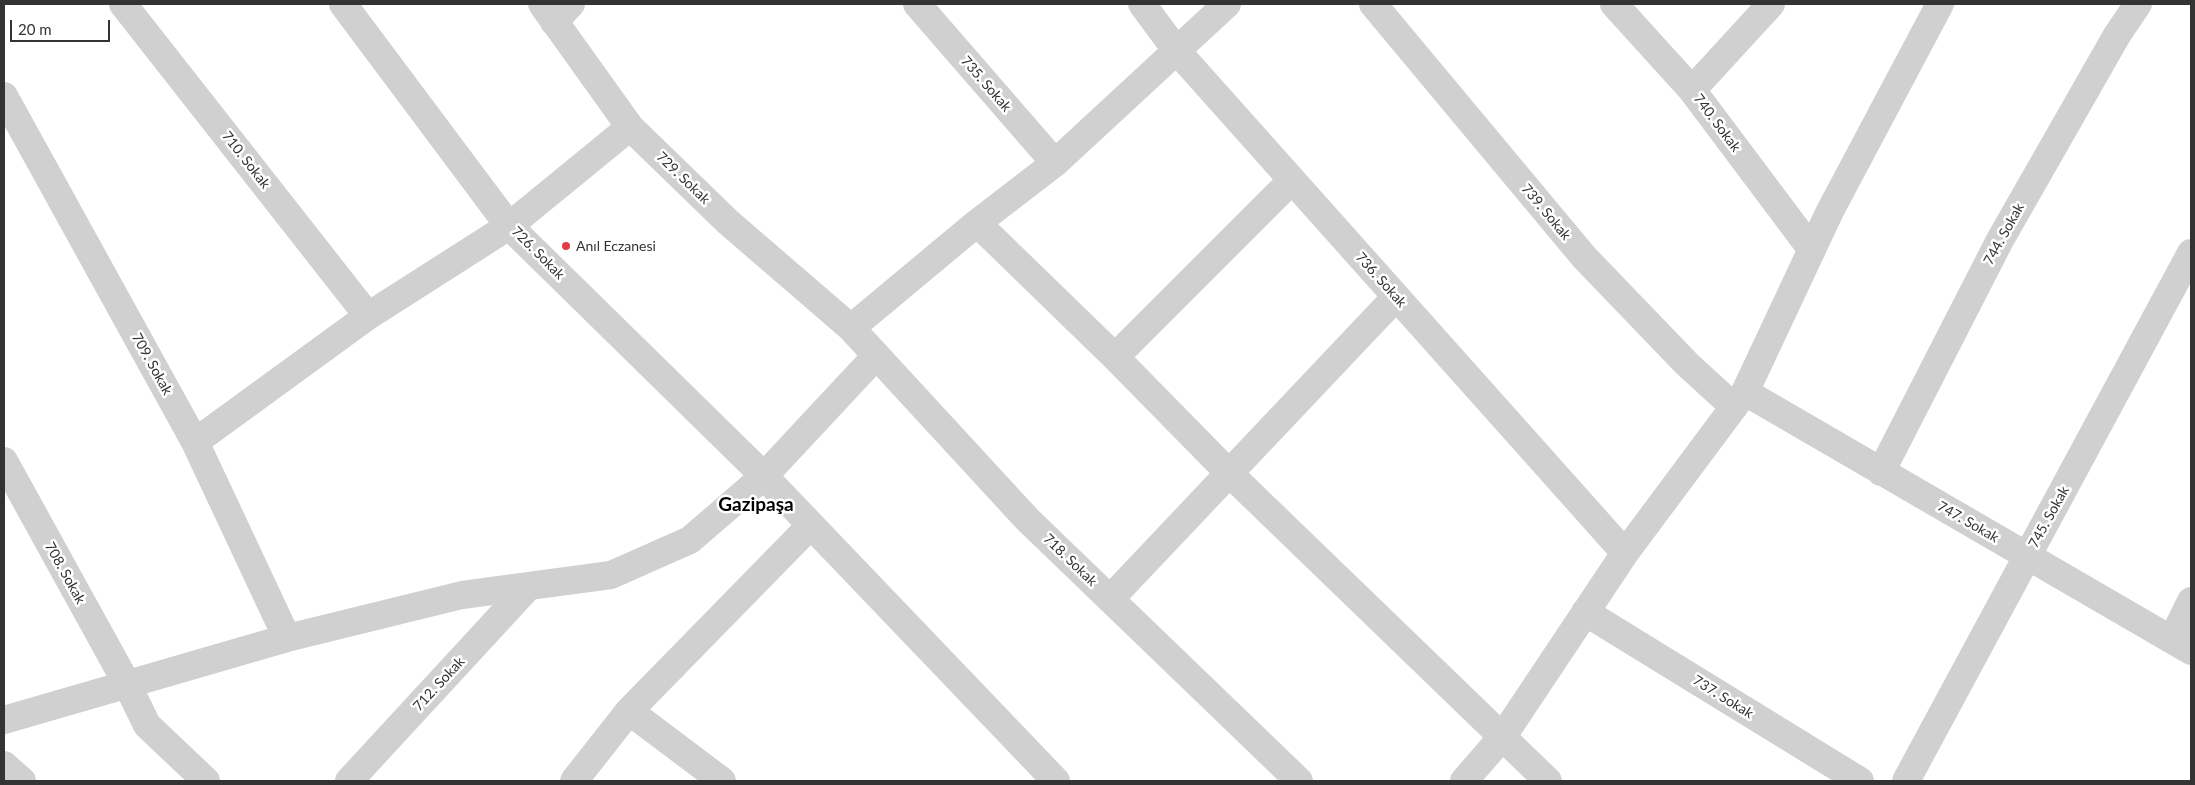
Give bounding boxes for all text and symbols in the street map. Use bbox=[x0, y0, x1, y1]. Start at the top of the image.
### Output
scale bar bbox=[12, 10, 112, 42]
text: 20 m bbox=[18, 20, 52, 38]
street label: 735. Sokak bbox=[957, 53, 1015, 115]
street label: 740. Sokak bbox=[1690, 91, 1744, 155]
street label: 710. Sokak bbox=[218, 128, 274, 192]
street label: 729. Sokak bbox=[653, 148, 713, 208]
street label: 739. Sokak bbox=[1518, 181, 1574, 243]
street label: 744. Sokak bbox=[1980, 200, 2028, 268]
street label: 726. Sokak bbox=[508, 223, 568, 283]
place label: Anıl Eczanesi bbox=[576, 238, 656, 254]
marker: Anıl Eczanesi bbox=[560, 240, 572, 252]
street label: 736. Sokak bbox=[1352, 249, 1410, 311]
street label: 709. Sokak bbox=[128, 330, 176, 398]
street label: 745. Sokak bbox=[2025, 483, 2073, 551]
district label: Gazipaşa bbox=[718, 494, 794, 516]
street label: 747. Sokak bbox=[1934, 498, 2002, 546]
street label: 718. Sokak bbox=[1040, 530, 1100, 590]
street label: 708. Sokak bbox=[41, 539, 89, 607]
street label: 712. Sokak bbox=[410, 653, 468, 715]
street label: 737. Sokak bbox=[1690, 672, 1756, 722]

